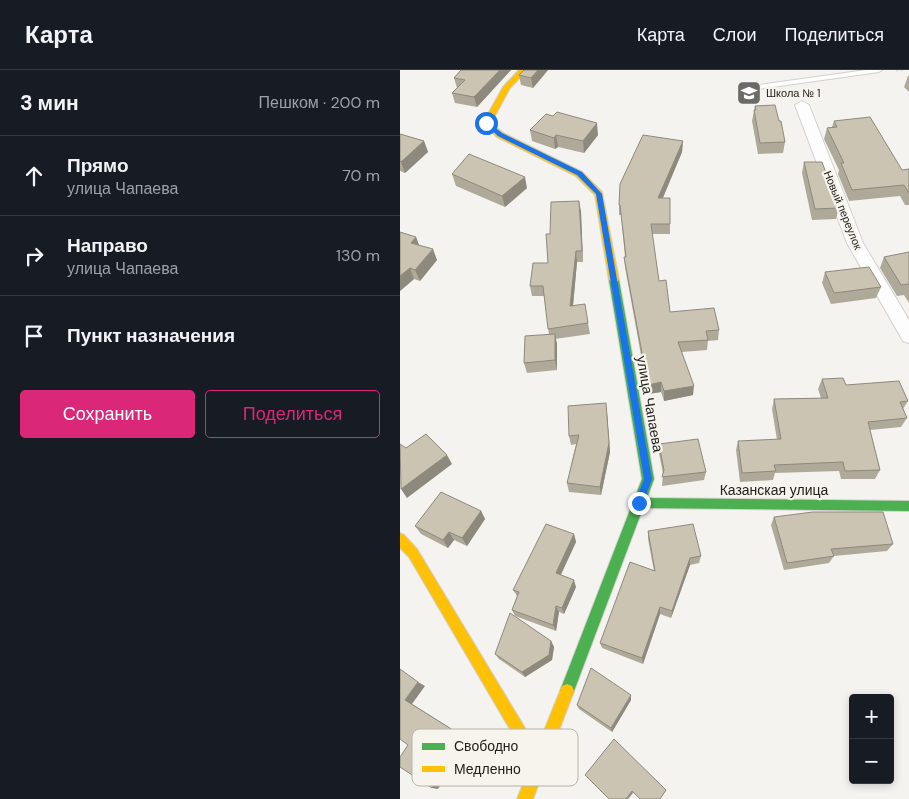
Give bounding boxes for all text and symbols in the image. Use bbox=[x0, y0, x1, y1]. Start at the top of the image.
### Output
text: Карта bbox=[25, 19, 93, 50]
text: Карта bbox=[637, 23, 685, 47]
text: Слои bbox=[713, 23, 757, 47]
text: Поделиться bbox=[785, 23, 884, 47]
school or university icon: Школа № 1 bbox=[736, 80, 762, 106]
place label: Школа № 1 bbox=[766, 86, 821, 100]
text: 3 мин bbox=[20, 89, 79, 117]
text: Пешком · 200 m bbox=[259, 92, 380, 113]
route start bbox=[475, 112, 498, 135]
text: Прямо bbox=[67, 153, 129, 178]
icon: ahead bbox=[20, 162, 48, 190]
text: 70 m bbox=[342, 165, 380, 186]
street label: Новый переулок bbox=[821, 169, 865, 252]
text: улица Чапаева bbox=[67, 178, 178, 199]
text: Направо bbox=[67, 233, 148, 258]
icon: right bbox=[20, 242, 48, 270]
text: 130 m bbox=[336, 245, 380, 266]
text: улица Чапаева bbox=[67, 258, 178, 279]
icon: arrive bbox=[20, 322, 48, 350]
text: Пункт назначения bbox=[67, 323, 235, 348]
street label: улица Чапаева bbox=[633, 354, 667, 454]
button: Сохранить bbox=[20, 390, 195, 438]
button: Поделиться bbox=[205, 390, 380, 438]
street label: Казанская улица bbox=[720, 481, 829, 499]
route end bbox=[628, 492, 651, 515]
map controls bbox=[849, 694, 894, 784]
button: + bbox=[849, 694, 894, 739]
legend bbox=[412, 729, 578, 786]
text: Свободно bbox=[454, 737, 519, 755]
button: − bbox=[849, 739, 894, 784]
text: Медленно bbox=[454, 760, 521, 778]

